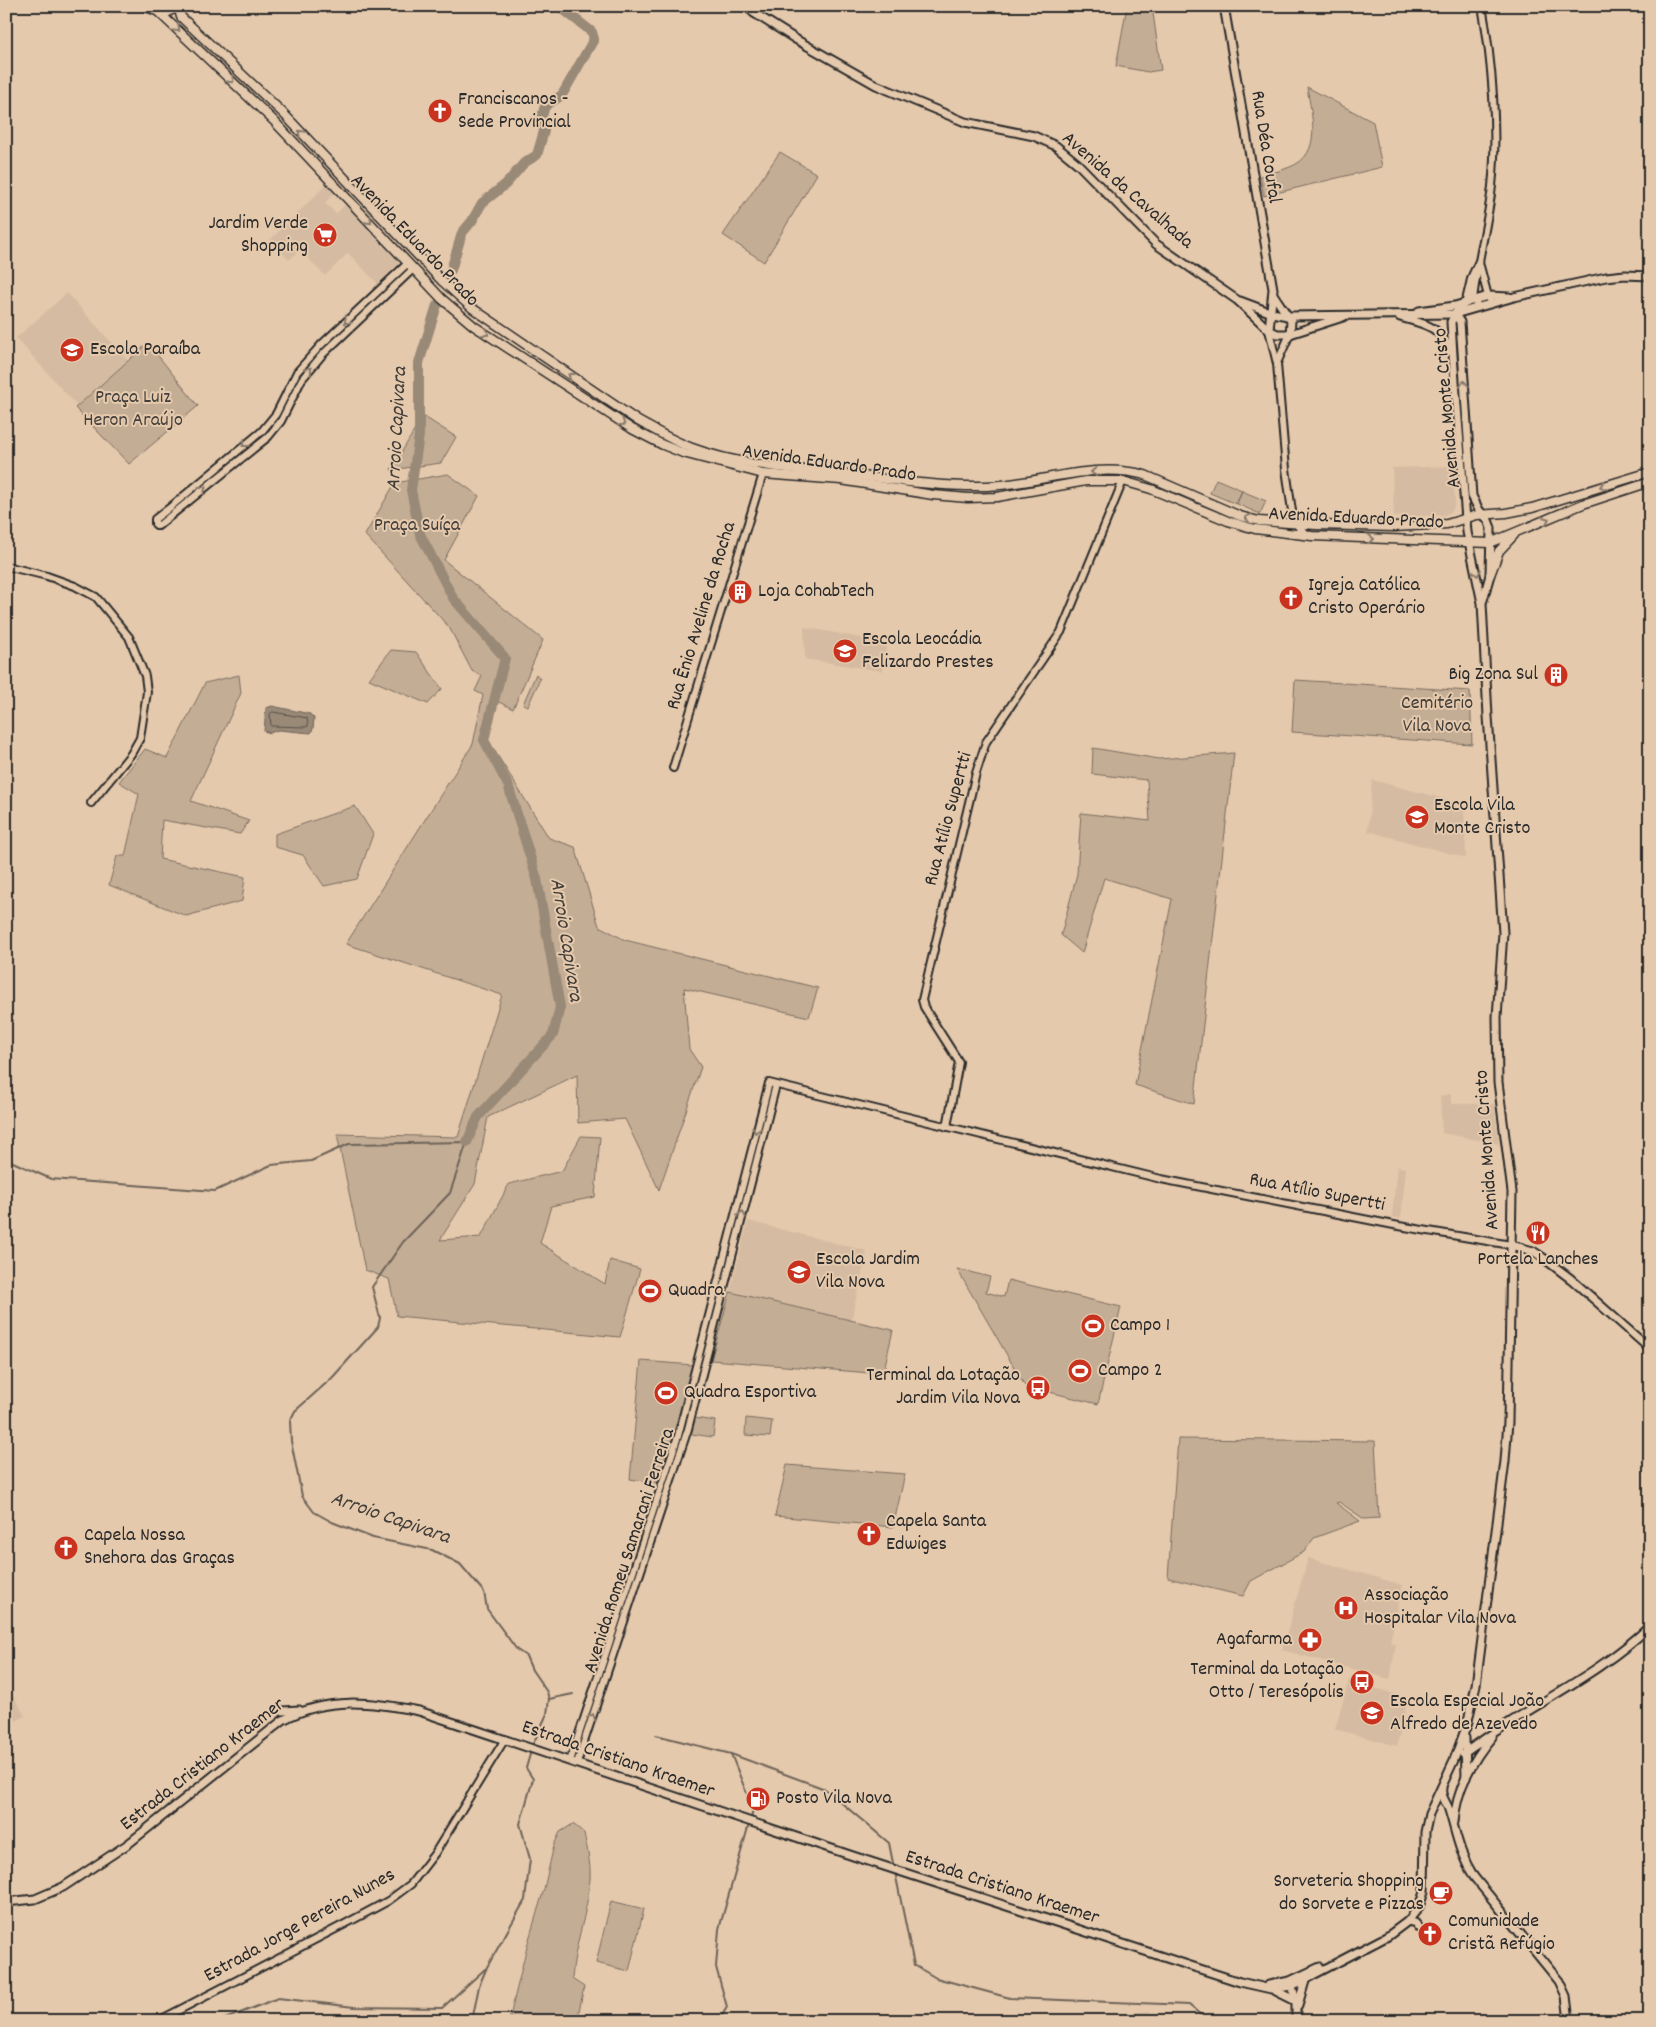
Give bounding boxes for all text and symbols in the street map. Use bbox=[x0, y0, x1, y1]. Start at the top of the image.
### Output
one-way arrow bbox=[171, 23, 180, 32]
one-way arrow bbox=[225, 74, 234, 83]
place label: Franciscanos - Sede Provincial bbox=[458, 86, 571, 137]
street label: Rua Déa Coufal bbox=[1242, 89, 1288, 206]
church icon: Franciscanos - Sede Provincial bbox=[427, 98, 453, 124]
street label: Avenida da Cavalhada bbox=[1055, 126, 1200, 257]
one-way arrow bbox=[298, 129, 307, 138]
street label: Avenida Eduardo Prado bbox=[343, 168, 485, 314]
place label: Jardim Verde Shopping bbox=[209, 210, 308, 261]
one-way arrow bbox=[363, 216, 372, 225]
supermarket icon: Jardim Verde Shopping bbox=[312, 222, 338, 248]
one-way arrow bbox=[344, 315, 353, 324]
one-way arrow bbox=[481, 327, 490, 337]
street label: Avenida Monte Cristo bbox=[1427, 327, 1469, 489]
place label: Escola Paraíba bbox=[90, 336, 201, 364]
school or university icon: Escola Paraíba bbox=[59, 337, 85, 363]
water label: Arroio Capivara bbox=[380, 365, 416, 492]
one-way arrow bbox=[304, 367, 312, 376]
one-way arrow bbox=[567, 373, 577, 382]
one-way arrow bbox=[1458, 380, 1469, 388]
park label: Praça Luiz Heron Araújo bbox=[83, 384, 183, 435]
one-way arrow bbox=[617, 416, 626, 426]
street label: Avenida Eduardo Prado bbox=[740, 438, 918, 490]
one-way arrow bbox=[242, 439, 251, 447]
one-way arrow bbox=[1090, 466, 1098, 477]
one-way arrow bbox=[1600, 481, 1608, 491]
one-way arrow bbox=[197, 486, 207, 495]
street label: Avenida Eduardo Prado bbox=[1268, 500, 1444, 538]
park label: Praça Suíça bbox=[374, 512, 461, 540]
one-way arrow bbox=[1244, 513, 1252, 523]
one-way arrow bbox=[1541, 515, 1550, 526]
street label: Rua Ênio Aveline da Rocha bbox=[660, 518, 744, 714]
one-way arrow bbox=[1367, 533, 1375, 544]
one-way arrow bbox=[1471, 568, 1481, 577]
place label: Igreja Católica Cristo Operário bbox=[1308, 572, 1425, 623]
place label: Loja CohabTech bbox=[758, 578, 874, 606]
building icon: Loja CohabTech bbox=[727, 579, 753, 605]
church icon: Igreja Católica Cristo Operário bbox=[1278, 585, 1304, 611]
place label: Escola Leocádia Felizardo Prestes bbox=[862, 626, 994, 677]
school or university icon: Escola Leocádia Felizardo Prestes bbox=[832, 638, 858, 664]
place label: Big Zona Sul bbox=[1448, 661, 1538, 689]
building icon: Big Zona Sul bbox=[1543, 662, 1569, 688]
park label: Cemitério Vila Nova bbox=[1401, 690, 1473, 741]
street label: Rua Atílio Supertti bbox=[918, 749, 980, 889]
place label: Escola Vila Monte Cristo bbox=[1434, 792, 1530, 843]
school or university icon: Escola Vila Monte Cristo bbox=[1404, 804, 1430, 830]
water label: Arroio Capivara bbox=[540, 876, 590, 1005]
street label: Avenida Monte Cristo bbox=[1468, 1069, 1508, 1231]
one-way arrow bbox=[752, 1125, 762, 1133]
street label: Rua Atílio Supertti bbox=[1247, 1166, 1387, 1220]
one-way arrow bbox=[736, 1210, 747, 1219]
restaurant icon: Portela Lanches bbox=[1525, 1220, 1551, 1246]
place label: Escola Jardim Vila Nova bbox=[816, 1246, 920, 1297]
place label: Portela Lanches bbox=[1477, 1246, 1599, 1274]
school or university icon: Escola Jardim Vila Nova bbox=[786, 1259, 812, 1285]
place label: Quadra bbox=[668, 1277, 724, 1305]
sports icon: Quadra bbox=[637, 1278, 663, 1304]
place label: Campo 1 bbox=[1110, 1312, 1170, 1340]
sports icon: Campo 1 bbox=[1080, 1313, 1106, 1339]
place label: Campo 2 bbox=[1098, 1357, 1162, 1385]
sports icon: Campo 2 bbox=[1067, 1358, 1093, 1384]
place label: Terminal da Lotação Jardim Vila Nova bbox=[866, 1362, 1021, 1413]
bus stop icon: Terminal da Lotação Jardim Vila Nova bbox=[1025, 1375, 1051, 1401]
place label: Quadra Esportiva bbox=[684, 1379, 817, 1407]
sports icon: Quadra Esportiva bbox=[653, 1380, 679, 1406]
street label: Avenida Romeu Samarani Ferreira bbox=[577, 1424, 683, 1677]
water label: Arroio Capivara bbox=[326, 1485, 455, 1554]
place label: Capela Santa Edwiges bbox=[886, 1508, 987, 1559]
church icon: Capela Santa Edwiges bbox=[856, 1521, 882, 1547]
place label: Capela Nossa Snehora das Graças bbox=[84, 1522, 235, 1573]
church icon: Capela Nossa Snehora das Graças bbox=[53, 1535, 79, 1561]
place label: Associação Hospitalar Vila Nova bbox=[1364, 1582, 1516, 1633]
hospital icon: Associação Hospitalar Vila Nova bbox=[1333, 1595, 1359, 1621]
place label: Agafarma bbox=[1216, 1626, 1293, 1654]
pharmacy icon: Agafarma bbox=[1297, 1627, 1323, 1653]
place label: Terminal da Lotação Otto / Teresópolis bbox=[1190, 1656, 1344, 1707]
bus stop icon: Terminal da Lotação Otto / Teresópolis bbox=[1349, 1669, 1375, 1695]
place label: Escola Especial João Alfredo de Azevedo bbox=[1390, 1688, 1544, 1739]
street label: Estrada Cristiano Kraemer bbox=[115, 1691, 292, 1838]
school or university icon: Escola Especial João Alfredo de Azevedo bbox=[1359, 1700, 1385, 1726]
street label: Estrada Cristiano Kraemer bbox=[518, 1714, 719, 1806]
one-way arrow bbox=[587, 1714, 597, 1722]
place label: Posto Vila Nova bbox=[776, 1785, 892, 1813]
fuel station icon: Posto Vila Nova bbox=[745, 1786, 771, 1812]
street label: Estrada Cristiano Kraemer bbox=[901, 1843, 1103, 1933]
street label: Estrada Jorge Pereira Nunes bbox=[199, 1862, 401, 1990]
place label: Sorveteria Shopping do Sorvete e Pizzas bbox=[1274, 1868, 1424, 1919]
cafe icon: Sorveteria Shopping do Sorvete e Pizzas bbox=[1428, 1880, 1454, 1906]
place label: Comunidade Cristã Refúgio bbox=[1448, 1908, 1555, 1959]
church icon: Comunidade Cristã Refúgio bbox=[1417, 1921, 1443, 1947]

